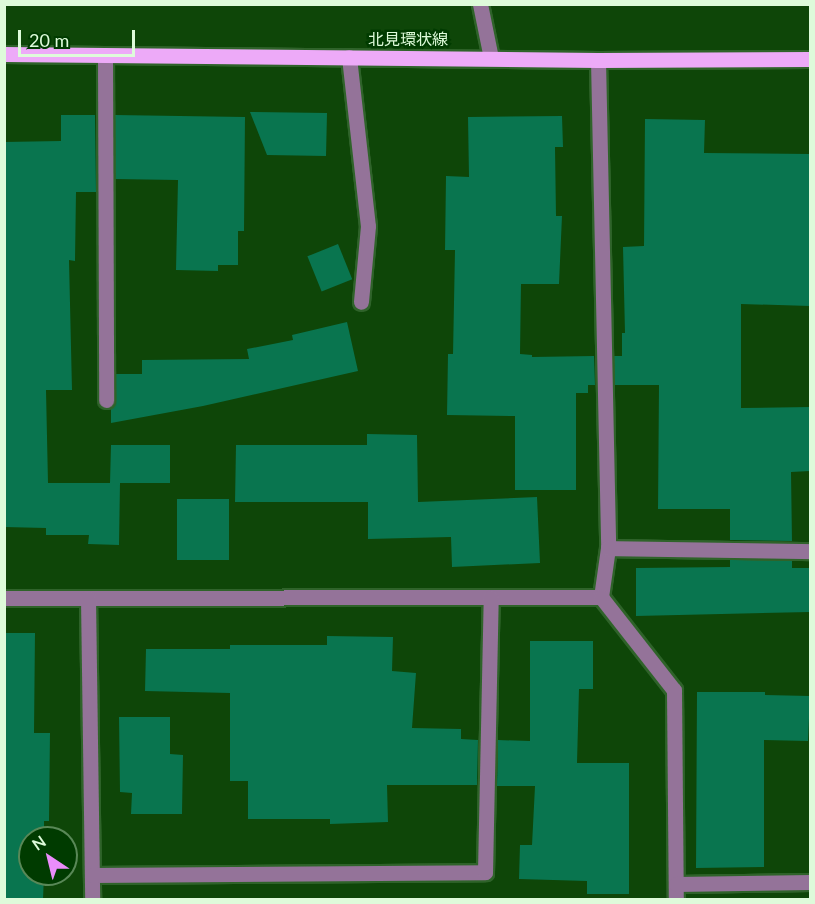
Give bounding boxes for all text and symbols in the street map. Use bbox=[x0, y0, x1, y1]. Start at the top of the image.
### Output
scale bar bbox=[21, 18, 138, 56]
text: 20 m bbox=[29, 29, 69, 51]
street label: 北見環状線 bbox=[368, 29, 448, 49]
north arrow bbox=[18, 826, 78, 886]
text: N bbox=[28, 831, 49, 854]

